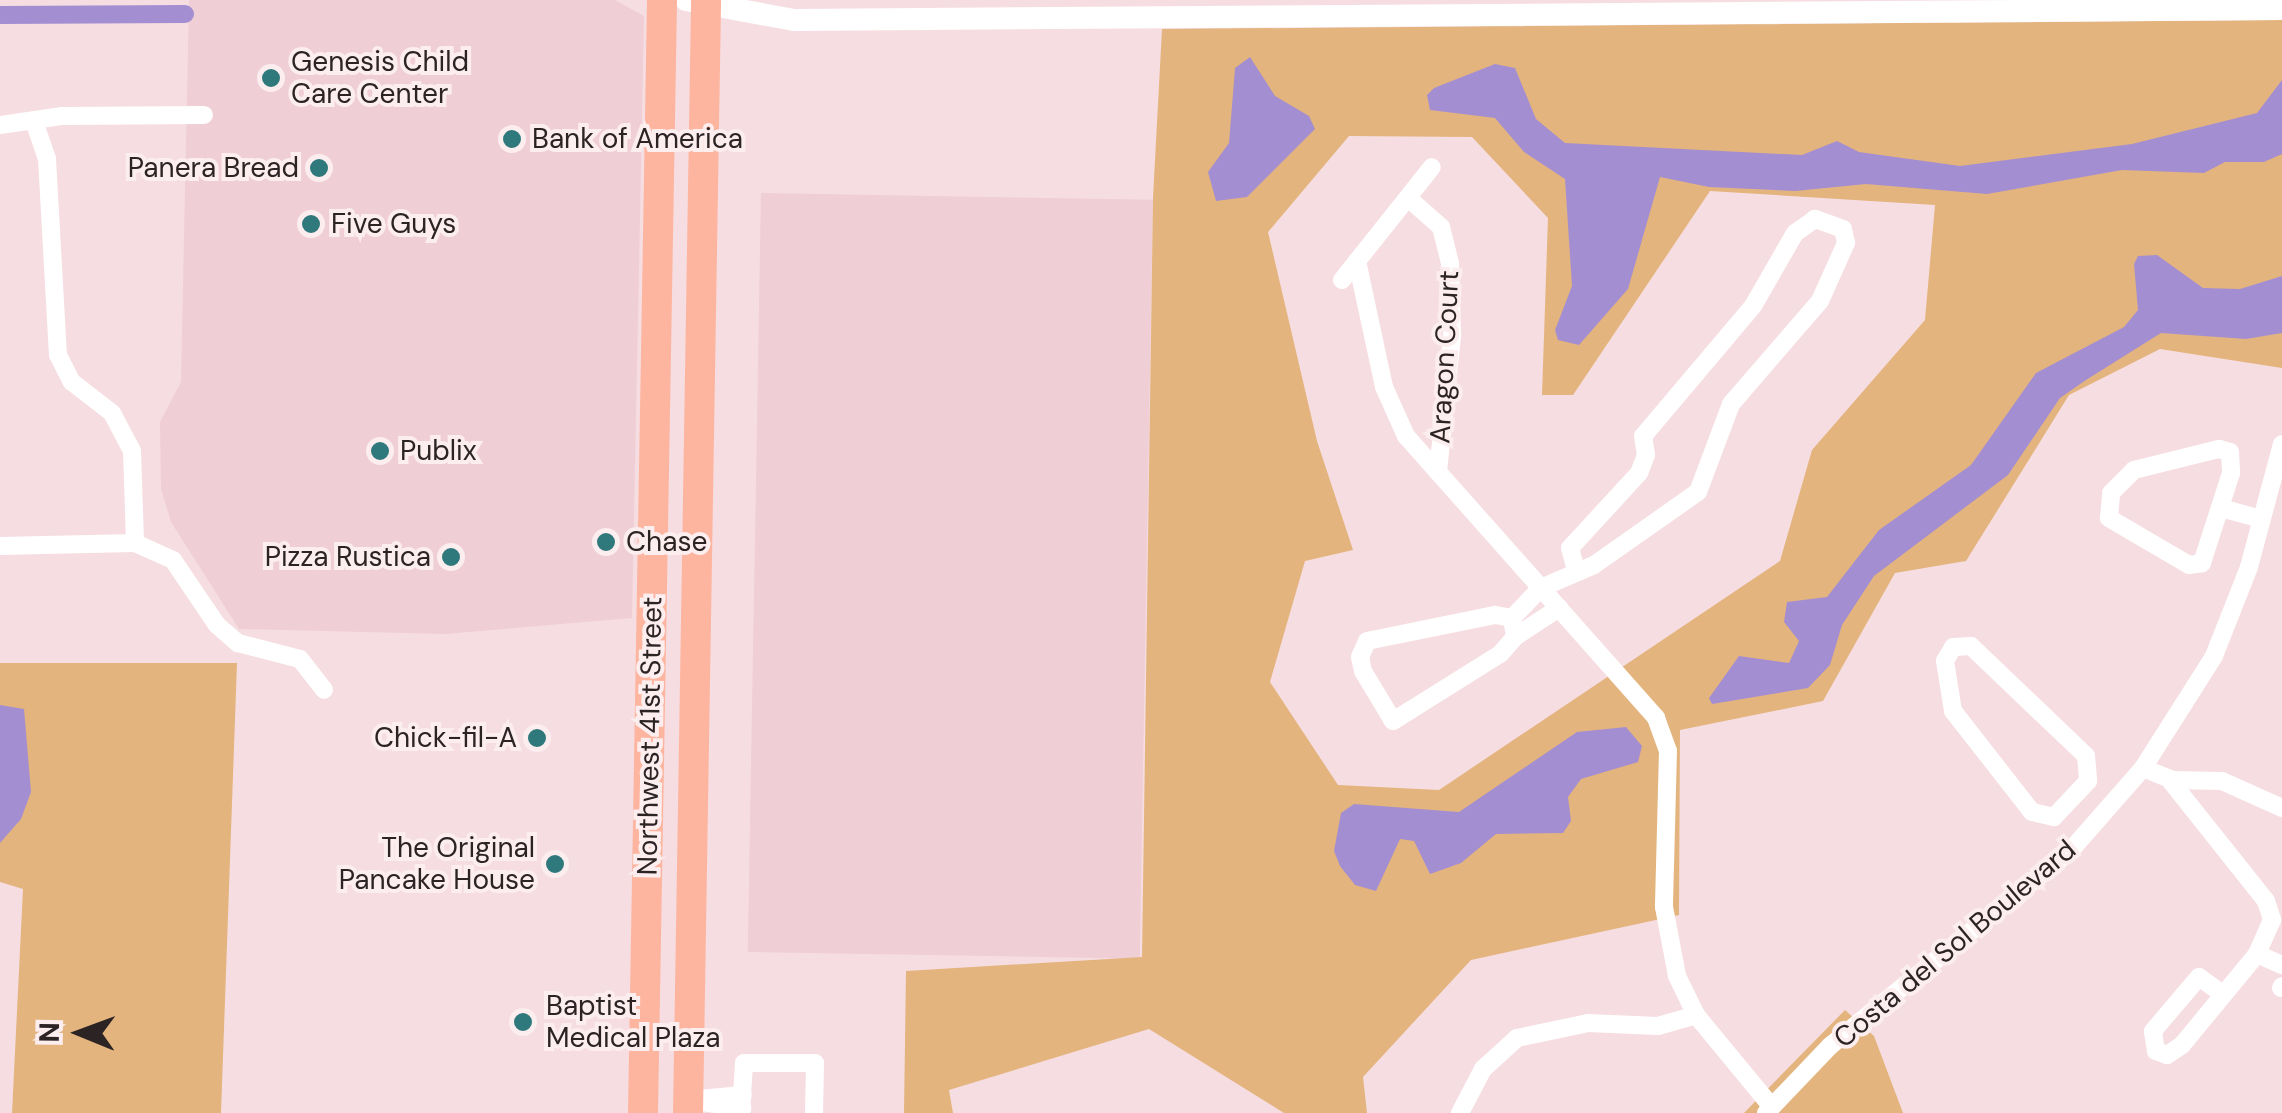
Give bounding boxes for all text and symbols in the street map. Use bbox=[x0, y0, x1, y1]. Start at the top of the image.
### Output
place label: Genesis Child Care Center bbox=[291, 45, 469, 111]
marker: Genesis Child Care Center bbox=[260, 67, 282, 89]
place label: Bank of America bbox=[532, 122, 743, 156]
marker: Bank of America bbox=[501, 128, 523, 150]
place label: Panera Bread bbox=[128, 151, 299, 185]
marker: Panera Bread bbox=[308, 157, 330, 179]
place label: Five Guys bbox=[331, 207, 456, 241]
marker: Five Guys bbox=[300, 213, 322, 235]
street label: Aragon Court bbox=[1424, 270, 1466, 444]
place label: Publix bbox=[400, 434, 477, 468]
marker: Publix bbox=[369, 440, 391, 462]
place label: Chase bbox=[626, 525, 707, 559]
marker: Chase bbox=[595, 531, 617, 553]
place label: Pizza Rustica bbox=[265, 540, 431, 574]
marker: Pizza Rustica bbox=[440, 546, 462, 568]
street label: Northwest 41st Street bbox=[631, 596, 669, 876]
place label: Chick-fil-A bbox=[374, 721, 517, 755]
marker: Chick-fil-A bbox=[526, 727, 548, 749]
place label: The Original Pancake House bbox=[339, 831, 535, 897]
street label: Costa del Sol Boulevard bbox=[1827, 833, 2083, 1055]
marker: The Original Pancake House bbox=[544, 853, 566, 875]
north arrow bbox=[30, 983, 130, 1083]
place label: Baptist Medical Plaza bbox=[546, 989, 720, 1055]
marker: Baptist Medical Plaza bbox=[510, 1009, 536, 1035]
text: N bbox=[31, 1022, 68, 1043]

